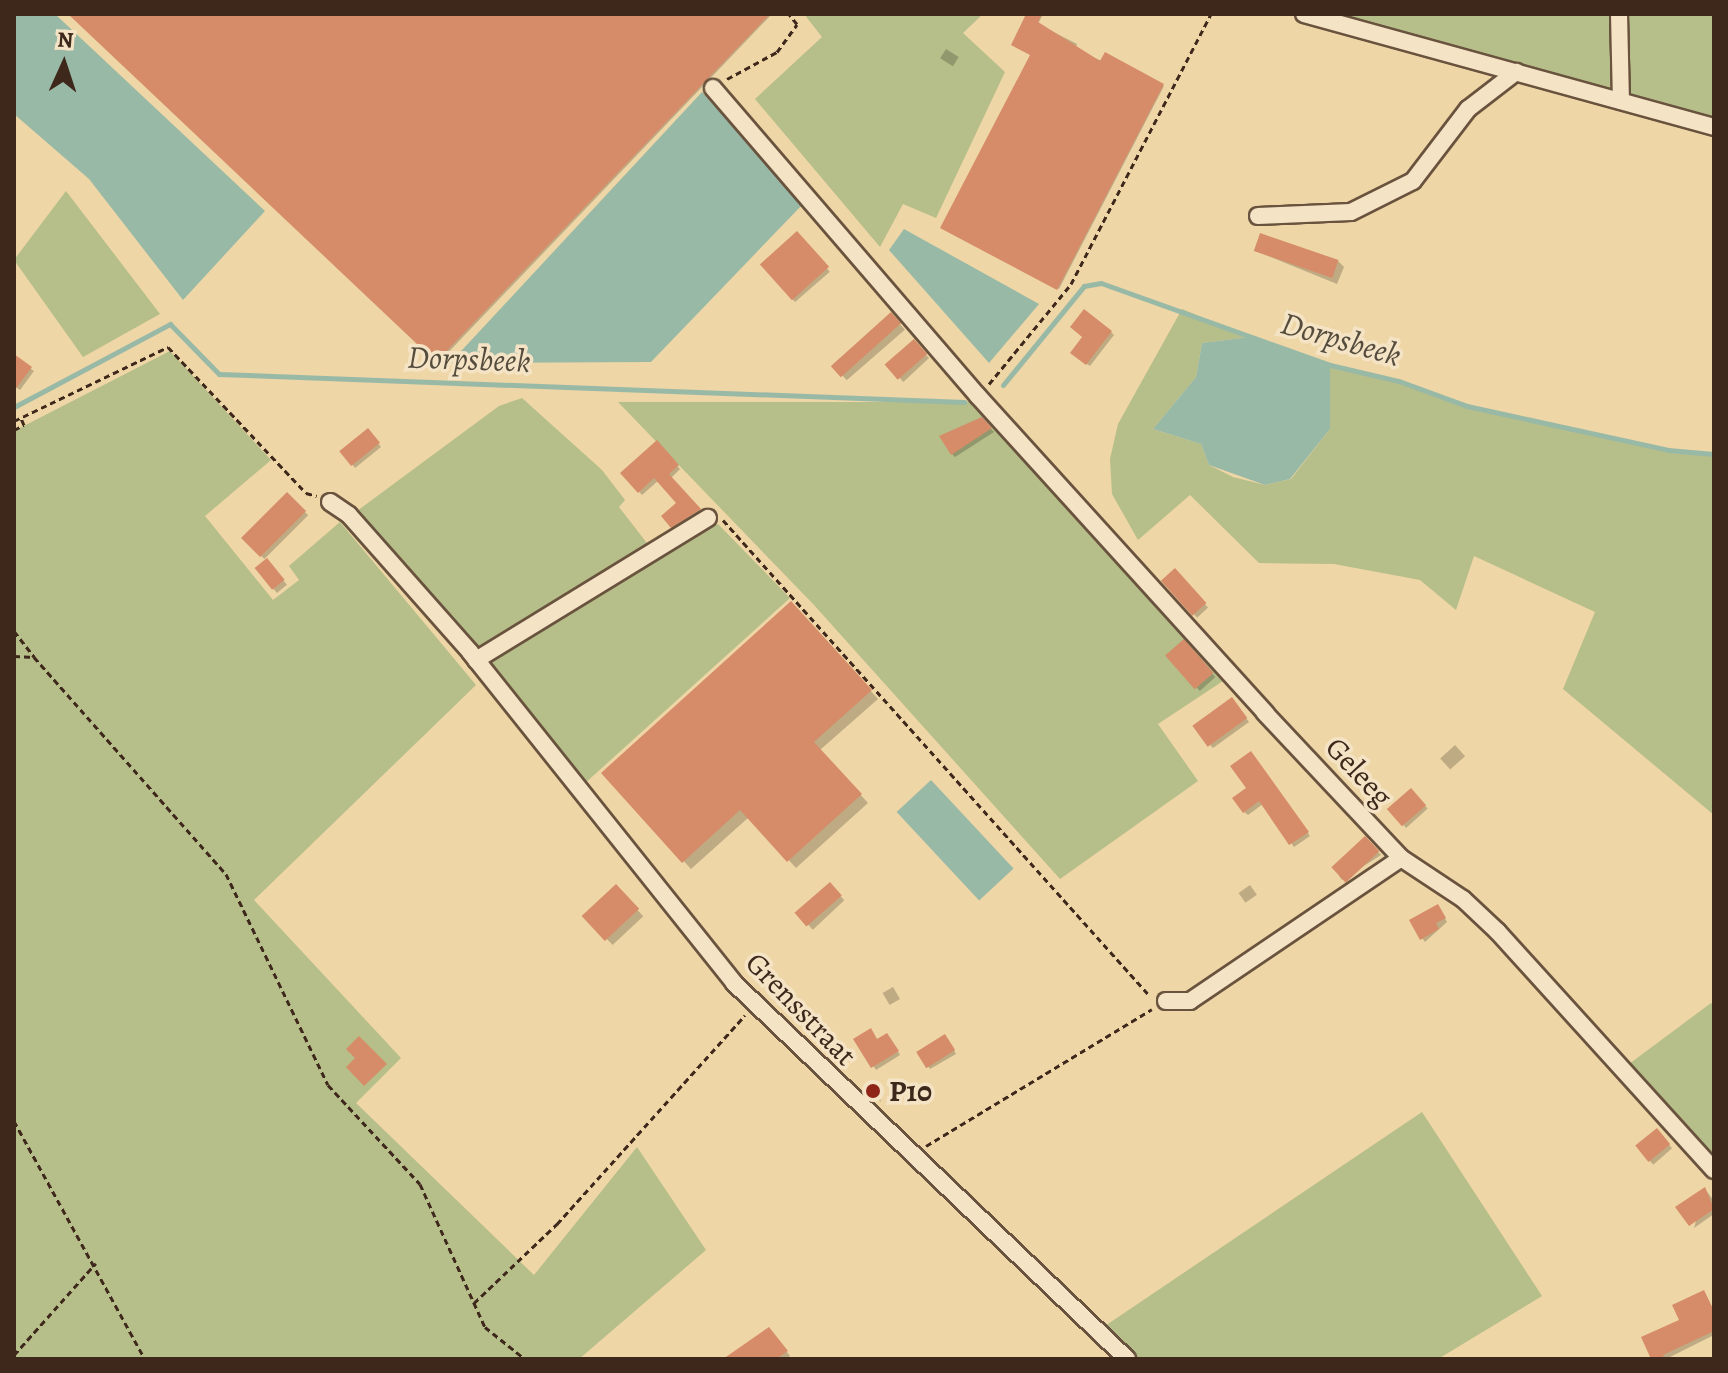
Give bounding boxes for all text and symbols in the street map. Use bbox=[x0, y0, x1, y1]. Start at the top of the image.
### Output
north arrow bbox=[24, 24, 104, 104]
text: N bbox=[56, 25, 74, 55]
water label: Dorpsbeek bbox=[1277, 304, 1405, 374]
water label: Dorpsbeek bbox=[407, 338, 531, 380]
street label: Geleeg bbox=[1318, 730, 1400, 814]
street label: Grensstraat bbox=[738, 945, 864, 1073]
place label: P10 bbox=[889, 1073, 932, 1109]
marker: P10 bbox=[864, 1082, 882, 1100]

